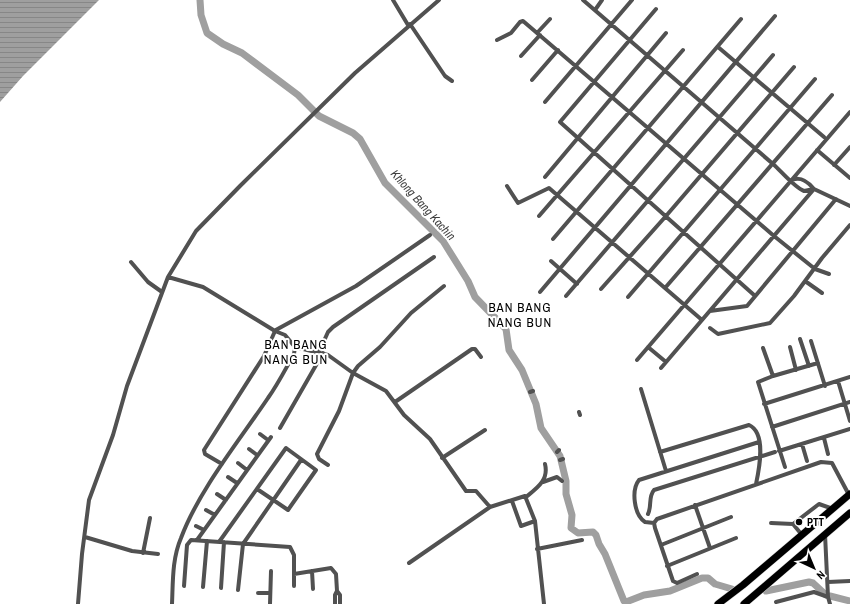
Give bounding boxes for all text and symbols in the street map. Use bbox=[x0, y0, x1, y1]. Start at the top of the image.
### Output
water label: Khlong Bang Kachin bbox=[387, 166, 459, 244]
district label: BAN BANG NANG BUN bbox=[488, 299, 552, 331]
district label: BAN BANG NANG BUN bbox=[264, 336, 328, 368]
place label: PTT bbox=[807, 515, 825, 529]
marker: PTT bbox=[794, 517, 804, 527]
north arrow bbox=[794, 548, 834, 588]
text: N bbox=[814, 568, 828, 582]

